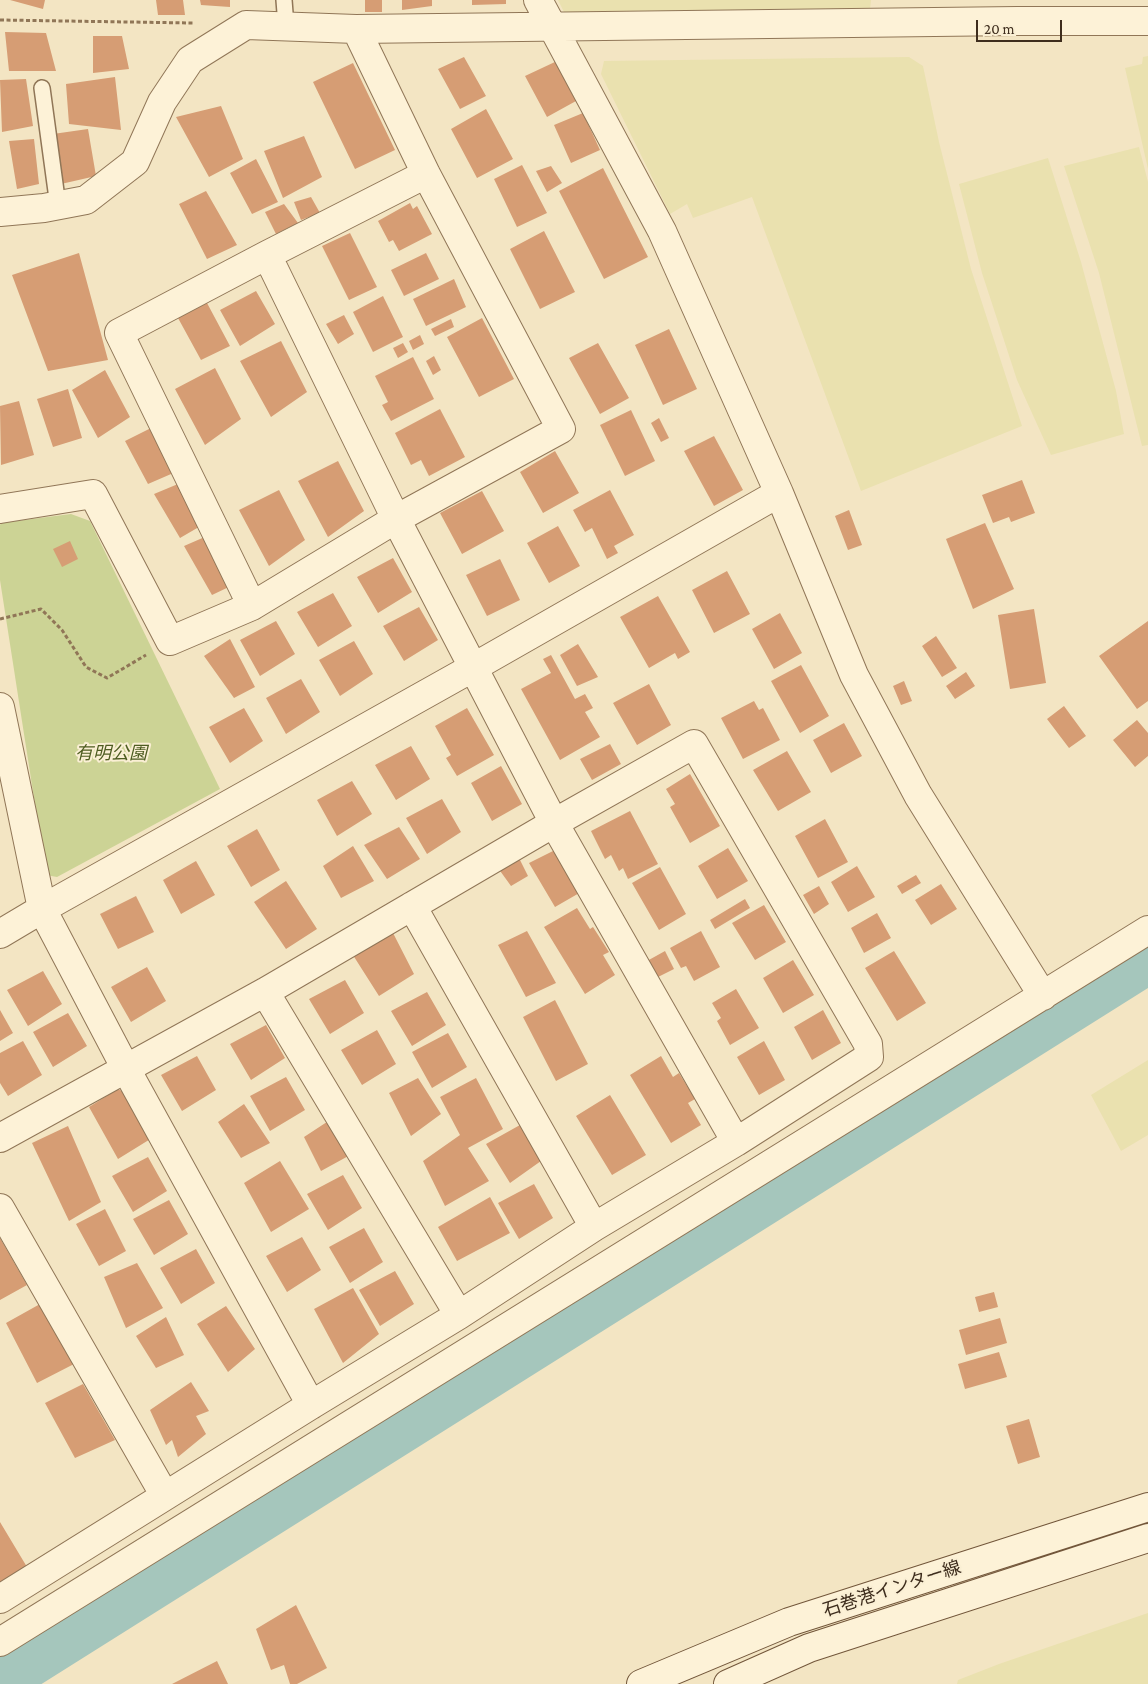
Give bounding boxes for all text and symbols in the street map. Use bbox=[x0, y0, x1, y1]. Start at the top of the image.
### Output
scale bar bbox=[978, 10, 1064, 42]
text: 20 m bbox=[984, 21, 1015, 37]
park label: 有明公園 bbox=[75, 742, 147, 764]
street label: 石巻港インター線 bbox=[820, 1556, 964, 1622]

